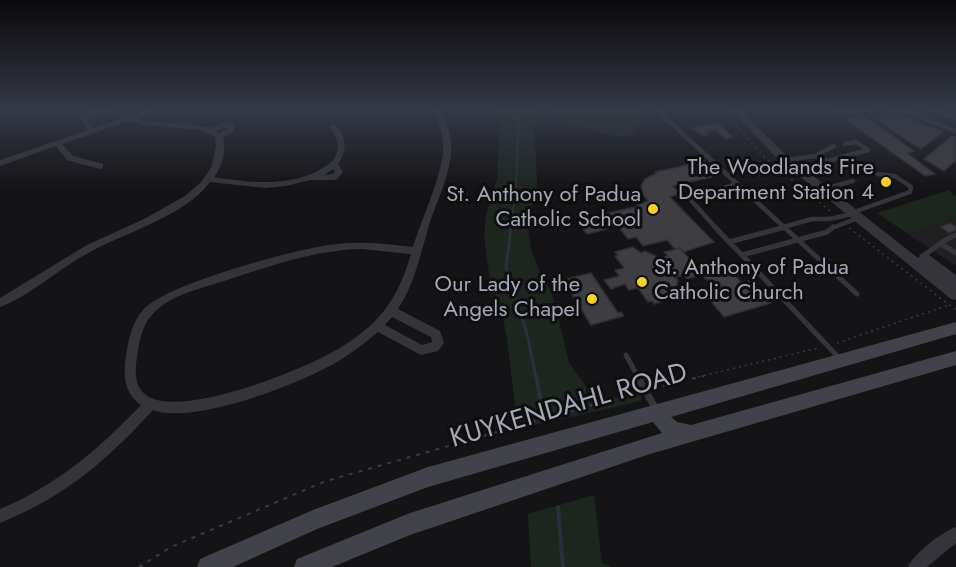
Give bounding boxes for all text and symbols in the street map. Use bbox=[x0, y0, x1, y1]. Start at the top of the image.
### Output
place label: The Woodlands Fire Department Station 4 bbox=[678, 156, 874, 208]
marker: The Woodlands Fire Department Station 4 bbox=[879, 175, 893, 189]
place label: St. Anthony of Padua Catholic School bbox=[446, 183, 641, 234]
marker: St. Anthony of Padua Catholic School bbox=[646, 202, 660, 216]
place label: St. Anthony of Padua Catholic Church bbox=[654, 256, 849, 308]
place label: Our Lady of the Angels Chapel bbox=[435, 273, 580, 324]
marker: St. Anthony of Padua Catholic Church bbox=[635, 275, 649, 289]
marker: Our Lady of the Angels Chapel bbox=[585, 292, 599, 306]
street label: KUYKENDAHL ROAD bbox=[447, 358, 691, 456]

